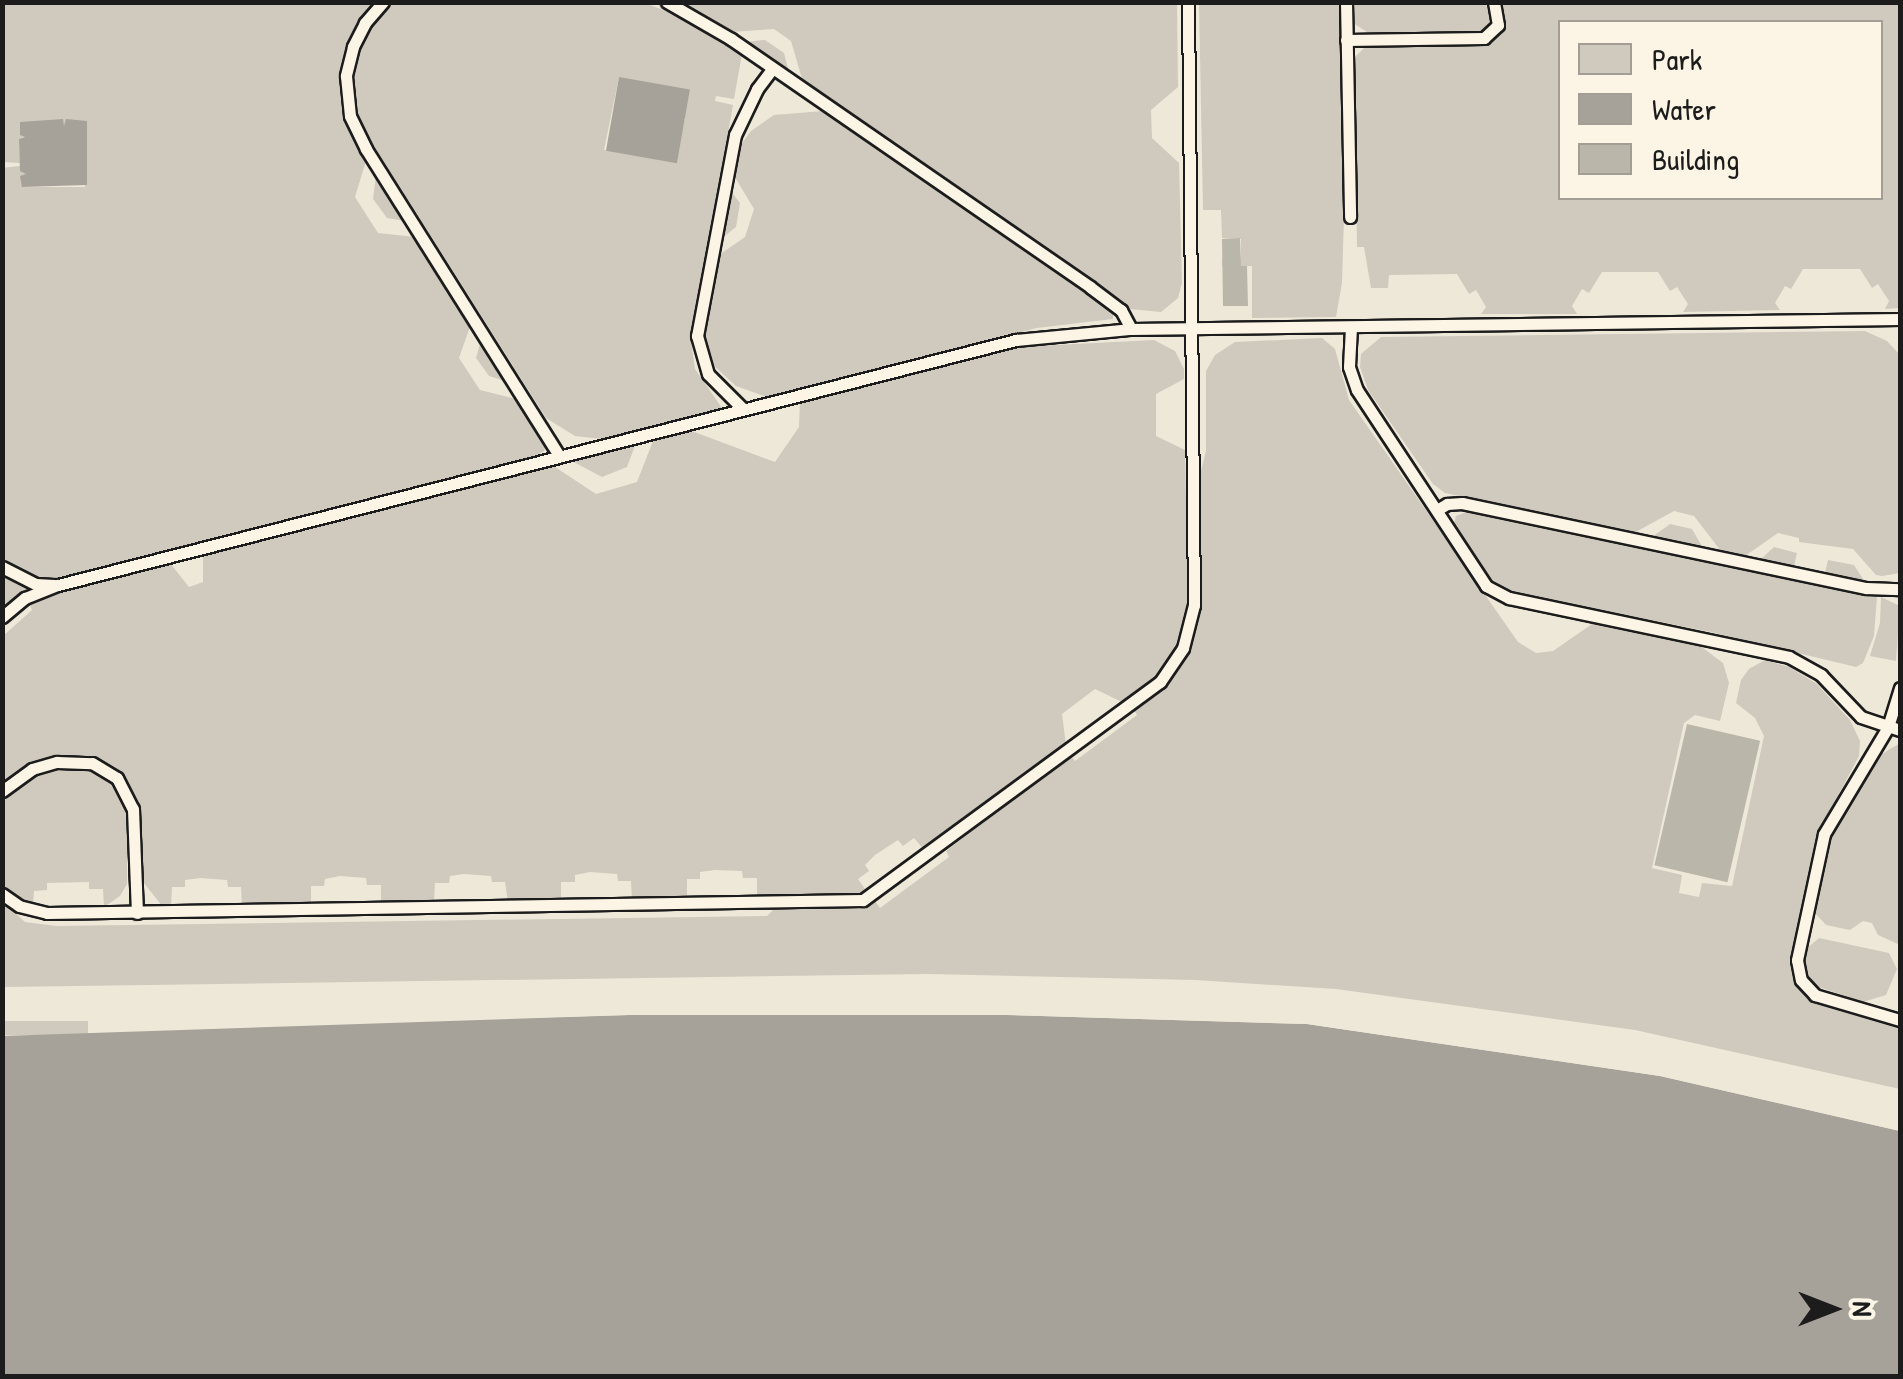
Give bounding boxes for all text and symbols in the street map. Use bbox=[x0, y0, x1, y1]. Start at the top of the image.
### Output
legend bbox=[1558, 20, 1883, 200]
text: Park bbox=[1652, 39, 1702, 79]
text: Water bbox=[1652, 89, 1716, 129]
text: Building bbox=[1652, 139, 1739, 179]
north arrow bbox=[1783, 1259, 1883, 1359]
text: N bbox=[1844, 1302, 1882, 1316]

